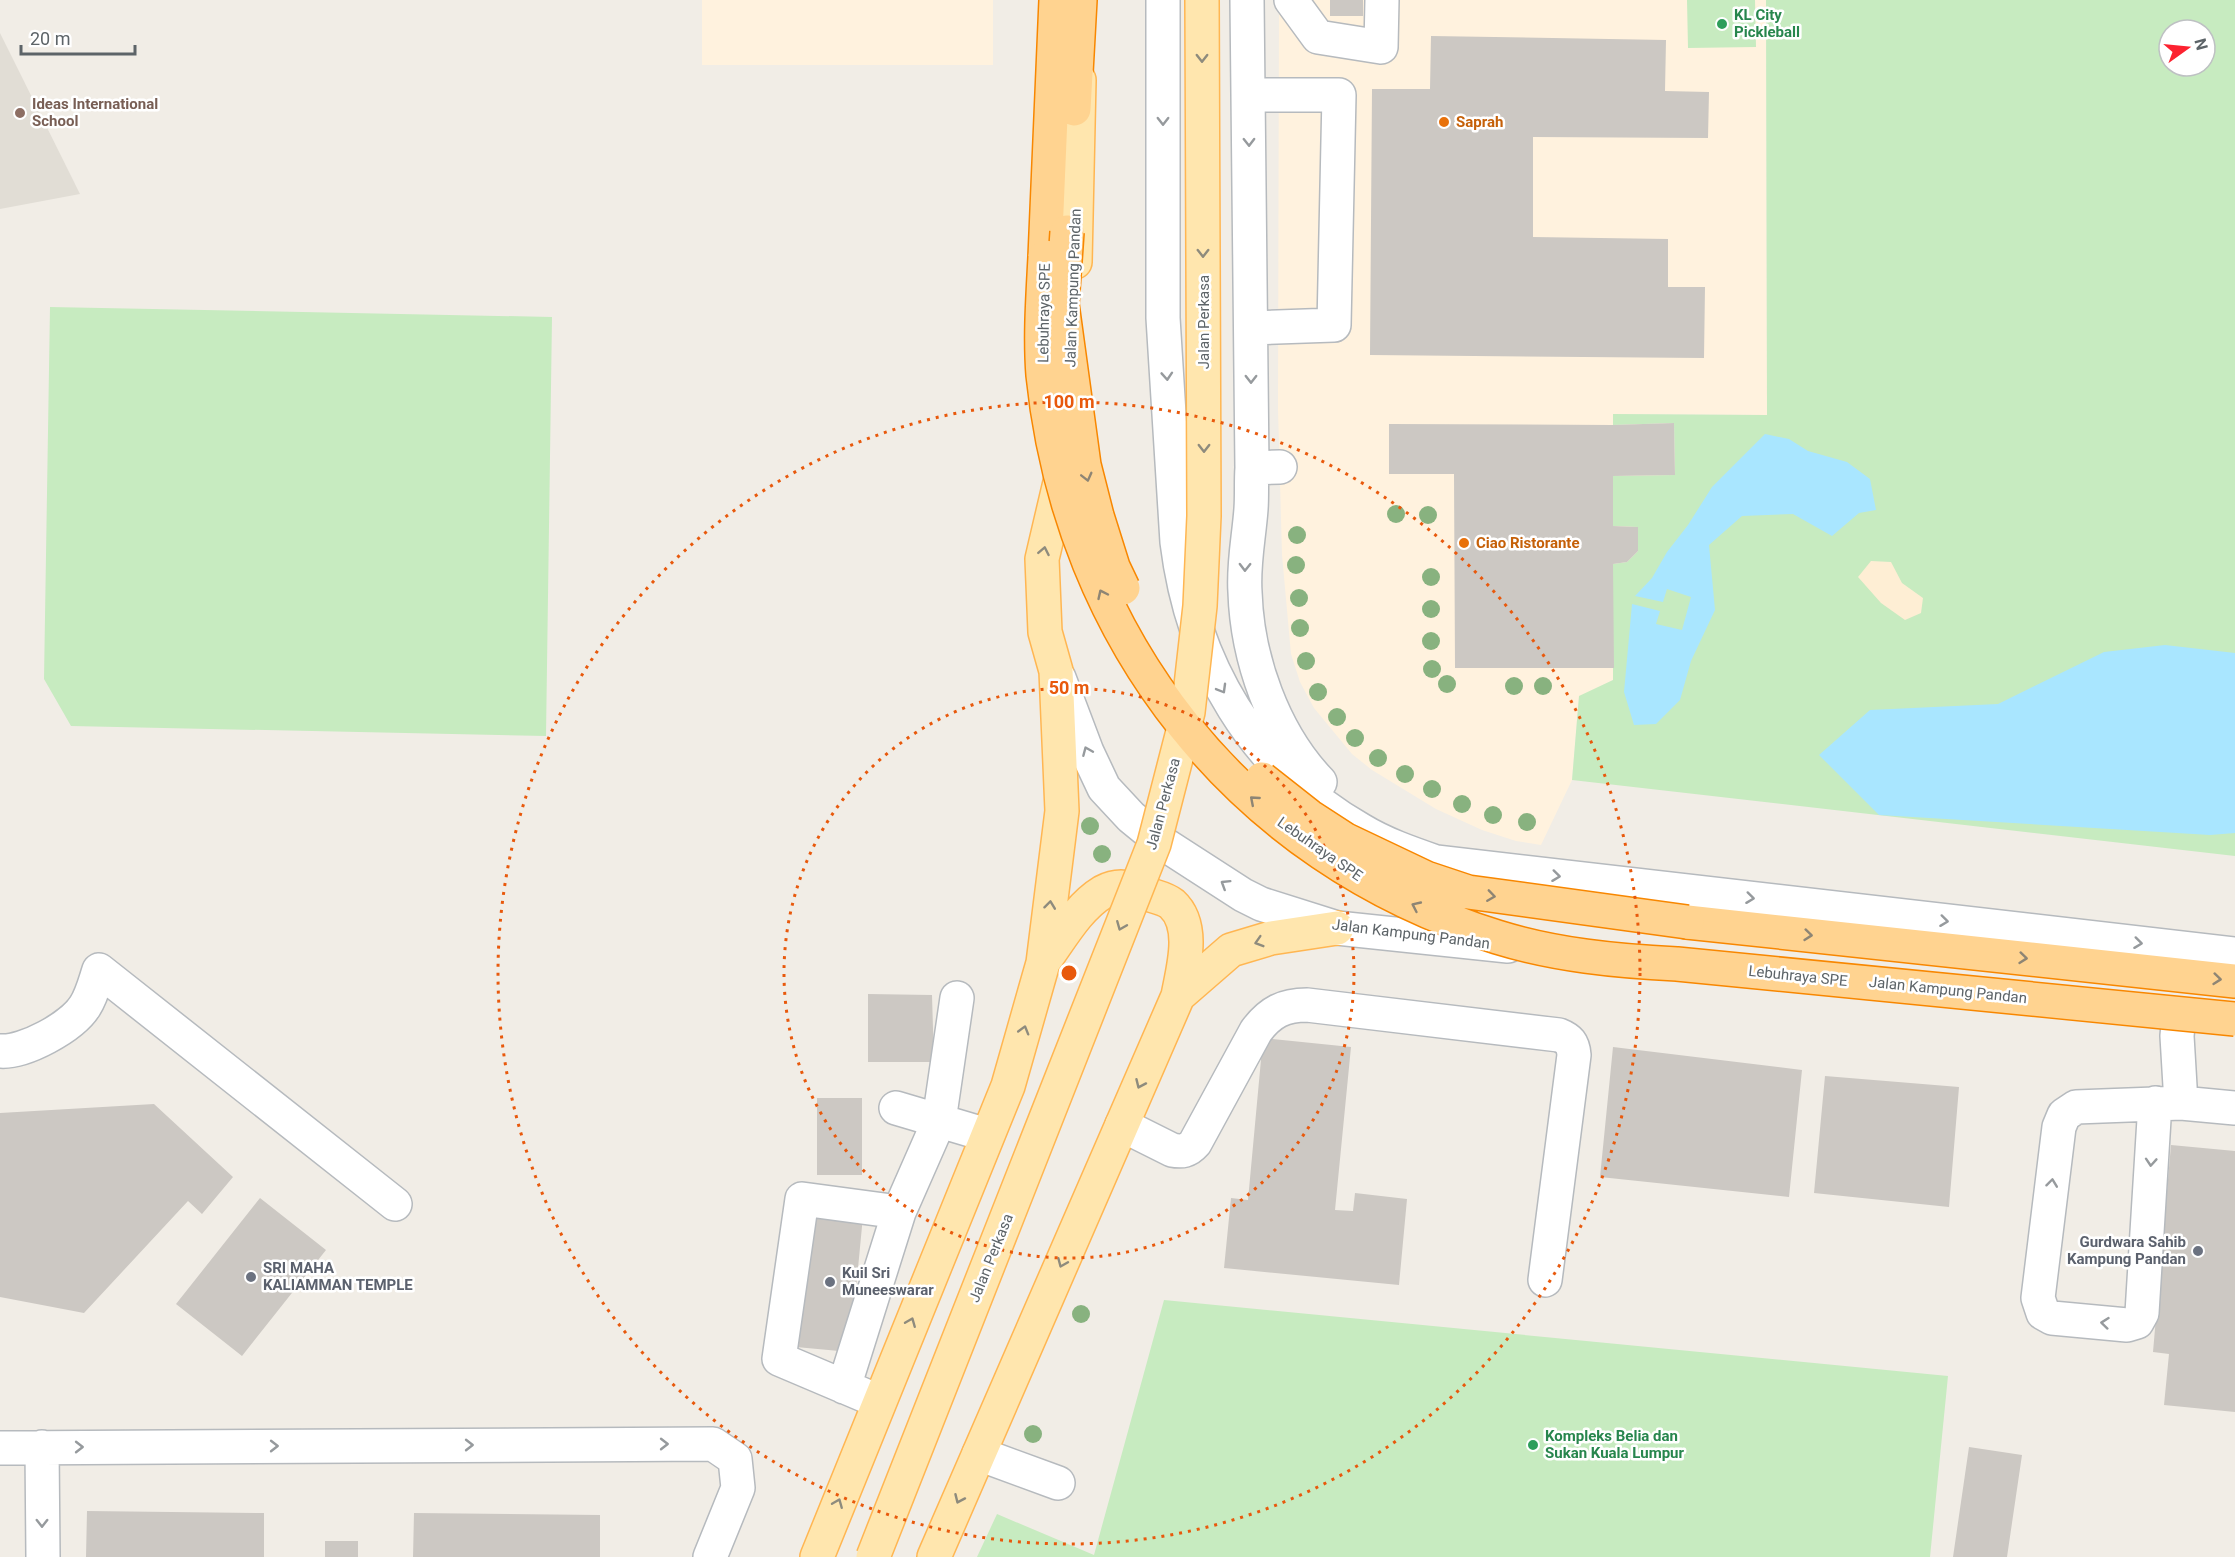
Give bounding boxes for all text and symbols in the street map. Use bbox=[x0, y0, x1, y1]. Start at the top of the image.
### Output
place label: KL City Pickleball bbox=[1734, 6, 1800, 41]
marker: KL City Pickleball bbox=[1715, 17, 1729, 31]
scale bar bbox=[21, 18, 135, 56]
north arrow bbox=[2157, 18, 2217, 78]
text: 20 m bbox=[30, 28, 70, 49]
text: N bbox=[2190, 36, 2212, 52]
one-way arrow bbox=[1196, 54, 1209, 63]
place label: Ideas International School bbox=[32, 95, 158, 130]
marker: Ideas International School bbox=[13, 106, 27, 120]
place label: Saprah bbox=[1456, 113, 1503, 131]
marker: Saprah bbox=[1437, 115, 1451, 129]
one-way arrow bbox=[1157, 117, 1169, 126]
one-way arrow bbox=[1243, 138, 1255, 147]
street label: Jalan Kampung Pandan bbox=[1061, 208, 1085, 368]
one-way arrow bbox=[1197, 249, 1209, 258]
street label: Lebuhraya SPE bbox=[1034, 263, 1054, 363]
street label: Jalan Perkasa bbox=[1195, 275, 1213, 369]
one-way arrow bbox=[1160, 372, 1173, 381]
one-way arrow bbox=[1245, 375, 1257, 384]
text: 100 m bbox=[1043, 391, 1095, 412]
one-way arrow bbox=[1198, 444, 1210, 453]
one-way arrow bbox=[1080, 472, 1093, 482]
place label: Ciao Ristorante bbox=[1476, 534, 1580, 552]
marker: Ciao Ristorante bbox=[1457, 536, 1471, 550]
one-way arrow bbox=[1037, 547, 1050, 557]
one-way arrow bbox=[1239, 563, 1251, 572]
one-way arrow bbox=[1097, 590, 1109, 601]
text: 50 m bbox=[1049, 677, 1089, 698]
one-way arrow bbox=[1215, 683, 1227, 693]
one-way arrow bbox=[1082, 747, 1094, 758]
street label: Jalan Perkasa bbox=[1142, 756, 1184, 852]
one-way arrow bbox=[1250, 796, 1261, 807]
street label: Lebuhraya SPE bbox=[1274, 813, 1366, 885]
one-way arrow bbox=[1552, 869, 1561, 882]
one-way arrow bbox=[1221, 879, 1231, 891]
one-way arrow bbox=[1487, 889, 1496, 901]
one-way arrow bbox=[1746, 892, 1755, 904]
one-way arrow bbox=[1044, 900, 1056, 909]
one-way arrow bbox=[1412, 902, 1423, 914]
one-way arrow bbox=[1939, 914, 1948, 926]
street label: Jalan Kampung Pandan bbox=[1331, 915, 1491, 953]
one-way arrow bbox=[1116, 920, 1128, 931]
one-way arrow bbox=[1803, 928, 1812, 941]
one-way arrow bbox=[1254, 935, 1265, 947]
one-way arrow bbox=[2133, 936, 2142, 949]
one-way arrow bbox=[2018, 951, 2027, 964]
street label: Lebuhraya SPE bbox=[1748, 962, 1849, 990]
centre of rings bbox=[1059, 963, 1079, 983]
one-way arrow bbox=[2212, 972, 2221, 984]
street label: Jalan Kampung Pandan bbox=[1868, 973, 2028, 1007]
one-way arrow bbox=[1017, 1025, 1029, 1036]
one-way arrow bbox=[1135, 1078, 1147, 1089]
one-way arrow bbox=[2145, 1157, 2158, 1166]
one-way arrow bbox=[2046, 1179, 2058, 1188]
street label: Jalan Perkasa bbox=[965, 1211, 1017, 1305]
place label: Gurdwara Sahib Kampung Pandan bbox=[2067, 1233, 2186, 1268]
marker: Gurdwara Sahib Kampung Pandan bbox=[2191, 1244, 2205, 1258]
one-way arrow bbox=[1057, 1256, 1069, 1267]
place label: SRI MAHA KALIAMMAN TEMPLE bbox=[263, 1259, 413, 1294]
place label: Kuil Sri Muneeswarar bbox=[842, 1264, 934, 1299]
marker: SRI MAHA KALIAMMAN TEMPLE bbox=[244, 1270, 258, 1284]
marker: Kuil Sri Muneeswarar bbox=[823, 1275, 837, 1289]
one-way arrow bbox=[904, 1317, 916, 1328]
one-way arrow bbox=[2100, 1317, 2109, 1330]
place label: Kompleks Belia dan Sukan Kuala Lumpur bbox=[1545, 1427, 1685, 1462]
one-way arrow bbox=[660, 1438, 669, 1450]
marker: Kompleks Belia dan Sukan Kuala Lumpur bbox=[1526, 1438, 1540, 1452]
one-way arrow bbox=[465, 1439, 474, 1451]
one-way arrow bbox=[270, 1440, 279, 1452]
one-way arrow bbox=[75, 1441, 84, 1453]
one-way arrow bbox=[954, 1493, 966, 1504]
one-way arrow bbox=[831, 1498, 843, 1509]
one-way arrow bbox=[36, 1519, 48, 1528]

